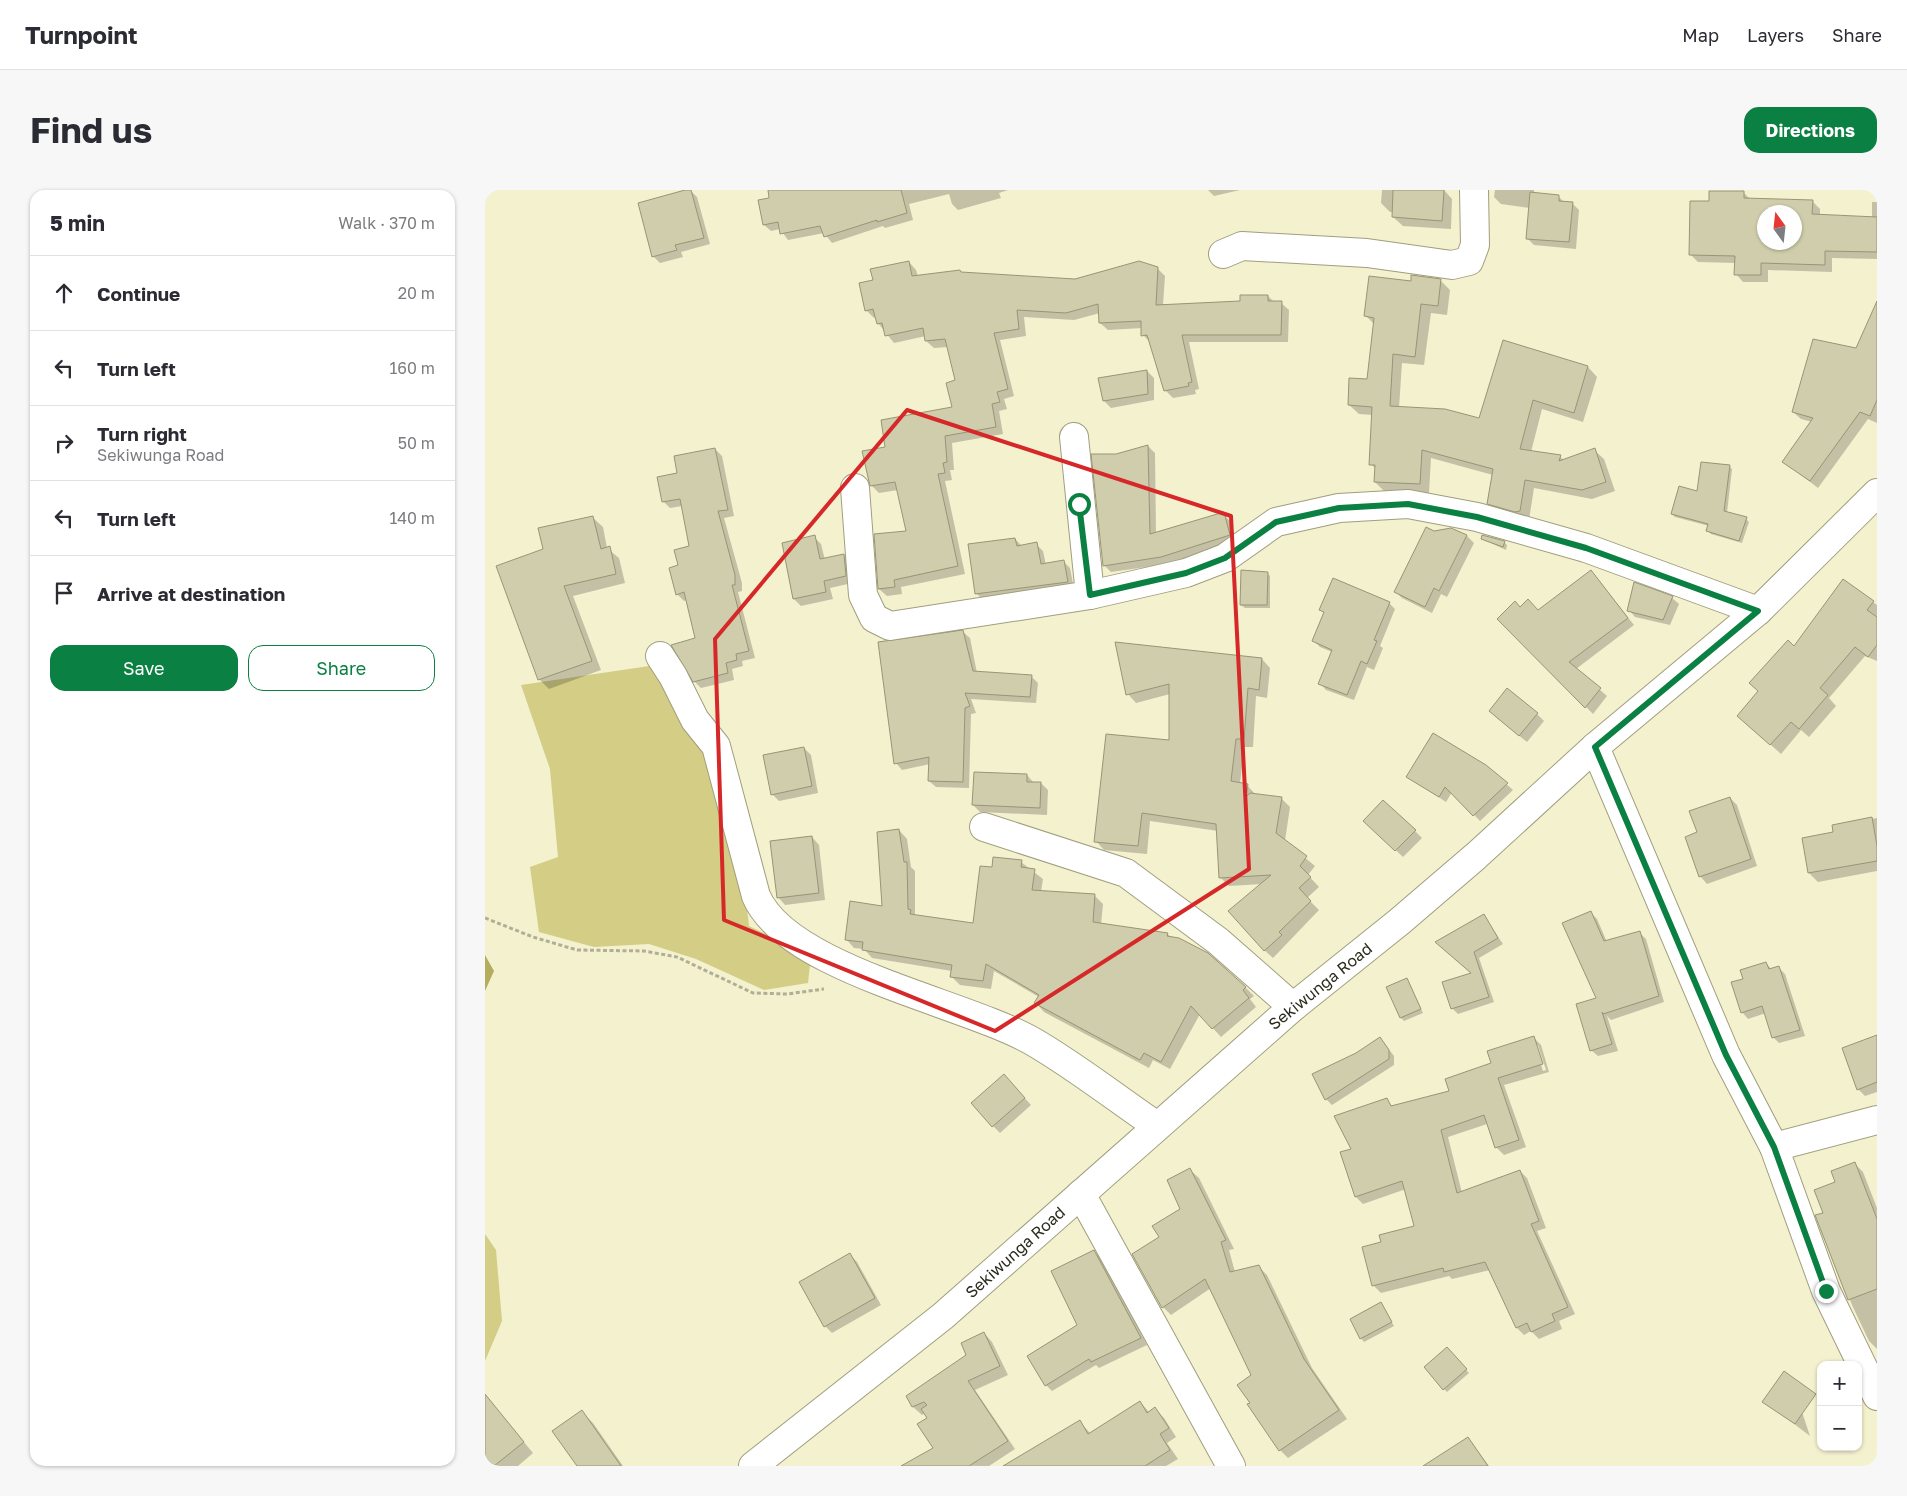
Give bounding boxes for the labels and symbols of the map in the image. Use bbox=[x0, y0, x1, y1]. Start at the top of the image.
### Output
north arrow bbox=[1757, 205, 1802, 250]
route start bbox=[1068, 493, 1091, 516]
street label: Sekiwunga Road bbox=[1264, 938, 1376, 1034]
street label: Sekiwunga Road bbox=[961, 1202, 1069, 1302]
route end bbox=[1815, 1280, 1838, 1303]

